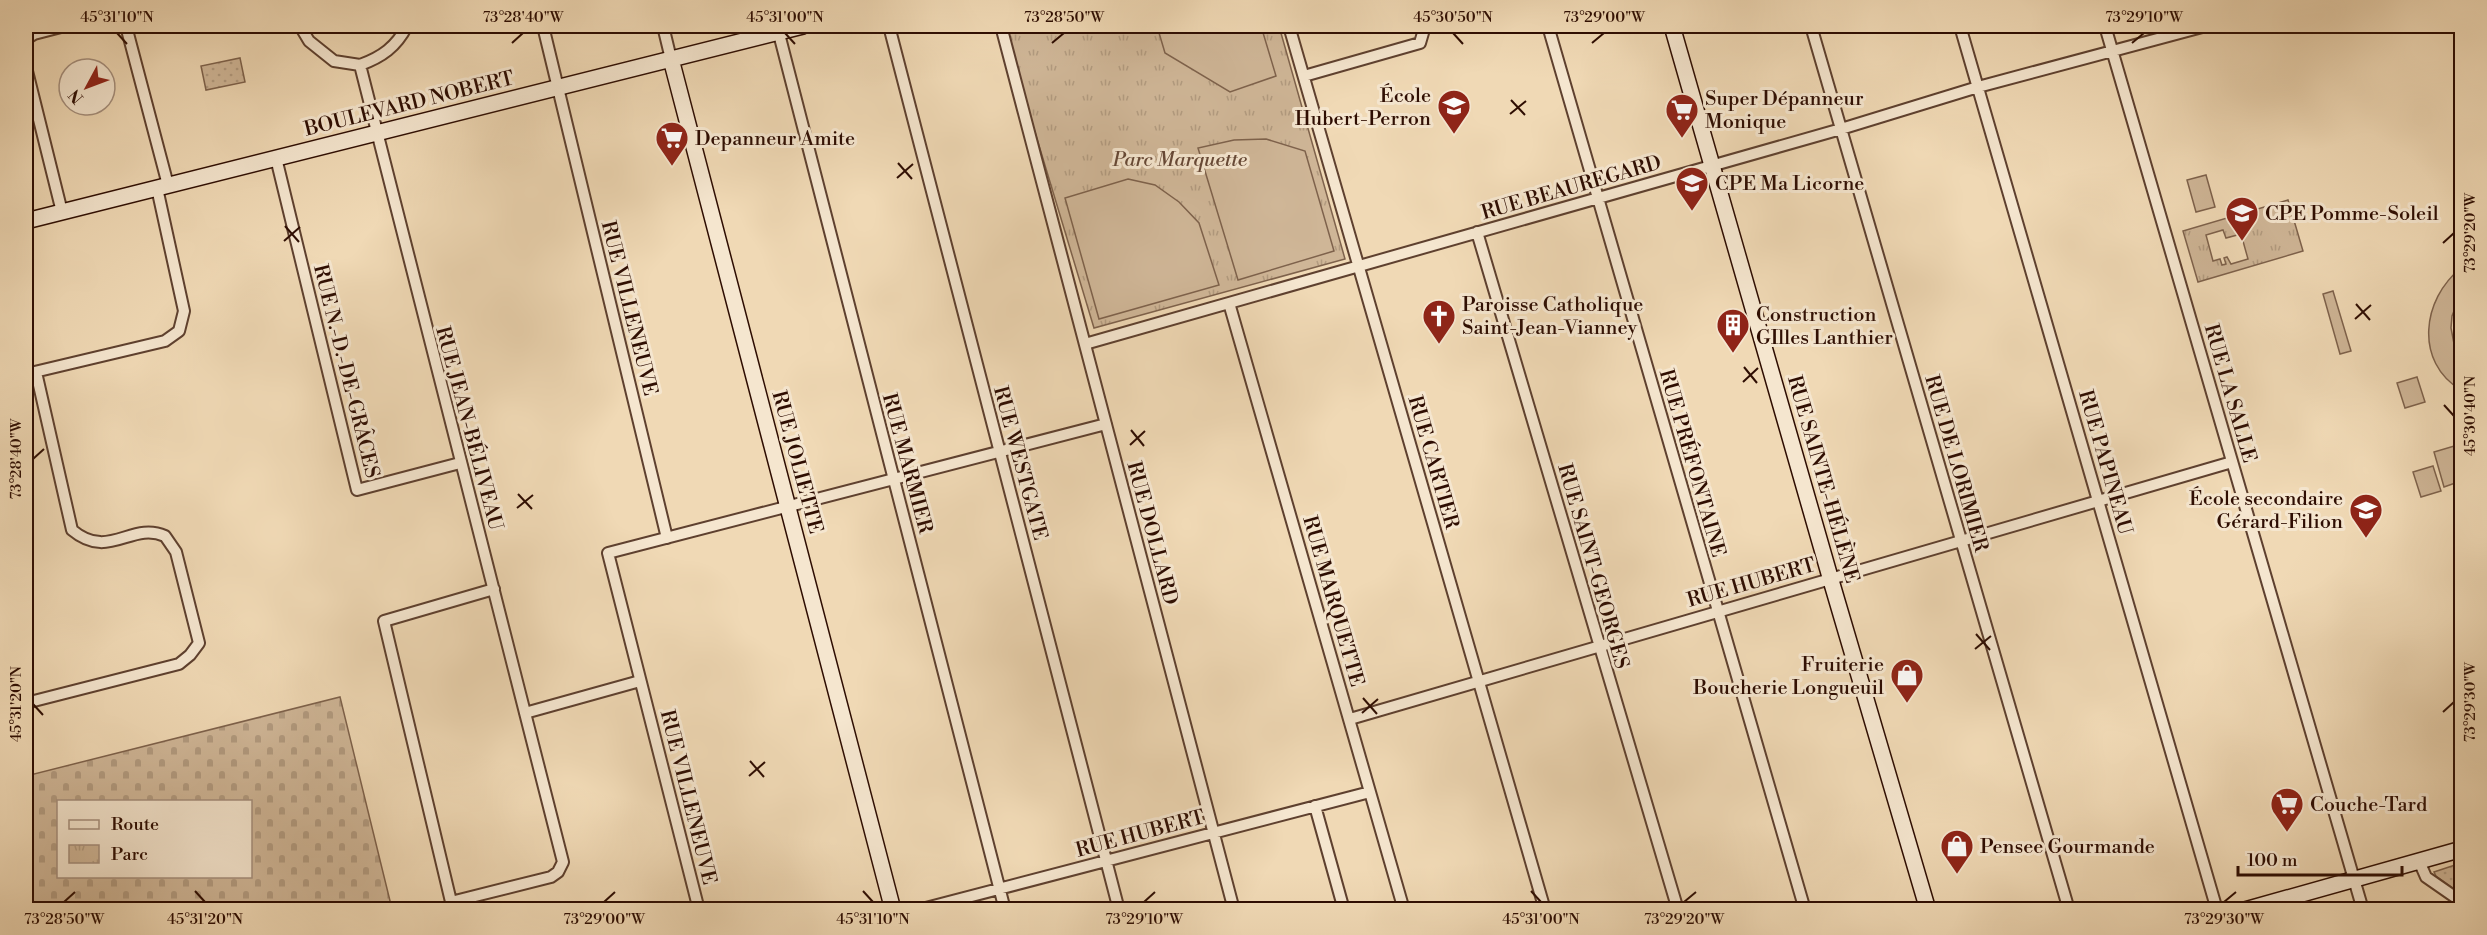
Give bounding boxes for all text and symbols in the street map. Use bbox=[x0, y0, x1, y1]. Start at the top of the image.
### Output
text: 45°31'10"N bbox=[80, 8, 154, 27]
text: 73°28'40"W bbox=[483, 8, 564, 27]
text: 45°31'00"N bbox=[746, 8, 824, 27]
text: 73°28'50"W bbox=[1024, 8, 1104, 27]
text: 45°30'50"N bbox=[1413, 8, 1493, 27]
text: 73°29'00"W bbox=[1563, 8, 1645, 27]
text: 73°29'10"W bbox=[2105, 8, 2183, 27]
north arrow bbox=[57, 57, 117, 117]
street label: BOULEVARD NOBERT bbox=[301, 66, 517, 143]
place label: École Hubert-Perron bbox=[1295, 83, 1431, 132]
text: N bbox=[65, 85, 88, 108]
place label: Super Dépanneur Monique bbox=[1705, 87, 1864, 135]
school or university icon: École Hubert-Perron bbox=[1436, 88, 1472, 135]
supermarket icon: Super Dépanneur Monique bbox=[1664, 92, 1700, 139]
supermarket icon: Depanneur Amite bbox=[654, 120, 690, 167]
place label: Depanneur Amite bbox=[695, 127, 855, 152]
park label: Parc Marquette bbox=[1112, 148, 1248, 173]
street label: RUE BEAUREGARD bbox=[1479, 151, 1664, 226]
school or university icon: CPE Ma Licorne bbox=[1674, 165, 1710, 212]
place label: CPE Ma Licorne bbox=[1715, 172, 1864, 197]
text: 73°29'20"W bbox=[2461, 193, 2480, 273]
school or university icon: CPE Pomme-Soleil bbox=[2224, 195, 2260, 242]
place label: CPE Pomme-Soleil bbox=[2265, 202, 2439, 227]
street label: RUE VILLENEUVE bbox=[595, 218, 662, 398]
street label: RUE N.-D.-DE-GRÂCES bbox=[307, 262, 385, 481]
place label: Paroisse Catholique Saint-Jean-Vianney bbox=[1462, 293, 1643, 341]
church icon: Paroisse Catholique Saint-Jean-Vianney bbox=[1421, 298, 1457, 345]
place label: Construction GIlles Lanthier bbox=[1756, 303, 1893, 351]
building icon: Construction GIlles Lanthier bbox=[1715, 307, 1751, 354]
street label: RUE LA SALLE bbox=[2198, 321, 2261, 466]
street label: RUE JEAN-BÉLIVEAU bbox=[429, 324, 509, 533]
street label: RUE PRÉFONTAINE bbox=[1653, 366, 1731, 560]
street label: RUE SAINTE-HÉLÈNE bbox=[1781, 372, 1865, 586]
street label: RUE DE LORIMIER bbox=[1918, 372, 1993, 556]
text: 45°30'40"N bbox=[2461, 376, 2480, 456]
street label: RUE WESTGATE bbox=[987, 384, 1052, 543]
street label: RUE PAPINEAU bbox=[2072, 387, 2137, 538]
street label: RUE JOLIETTE bbox=[765, 388, 828, 537]
street label: RUE MARMIER bbox=[876, 390, 938, 537]
street label: RUE CARTIER bbox=[1402, 393, 1464, 533]
text: 73°28'40"W bbox=[7, 418, 26, 499]
street label: RUE DOLLARD bbox=[1120, 459, 1183, 608]
street label: RUE SAINT-GEORGES bbox=[1551, 461, 1634, 672]
place label: École secondaire Gérard-Filion bbox=[2189, 486, 2343, 535]
school or university icon: École secondaire Gérard-Filion bbox=[2348, 492, 2384, 539]
street label: RUE MARQUETTE bbox=[1296, 513, 1369, 690]
street label: RUE HUBERT bbox=[1684, 553, 1819, 614]
place label: Fruiterie Boucherie Longueuil bbox=[1692, 653, 1884, 701]
shop icon: Fruiterie Boucherie Longueuil bbox=[1889, 657, 1925, 704]
text: 73°29'30"W bbox=[2461, 662, 2480, 742]
text: 45°31'20"N bbox=[7, 666, 26, 742]
street label: RUE VILLENEUVE bbox=[654, 707, 721, 887]
supermarket icon: Couche-Tard bbox=[2269, 786, 2305, 833]
place label: Couche-Tard bbox=[2310, 793, 2428, 818]
legend bbox=[57, 800, 252, 878]
street label: RUE HUBERT bbox=[1073, 805, 1208, 864]
text: Route bbox=[111, 813, 159, 836]
shop icon: Pensee Gourmande bbox=[1939, 828, 1975, 875]
place label: Pensee Gourmande bbox=[1980, 835, 2155, 860]
scale bar bbox=[2238, 839, 2402, 877]
text: Parc bbox=[111, 843, 148, 866]
text: 100 m bbox=[2247, 849, 2298, 872]
text: 73°28'50"W bbox=[24, 910, 104, 929]
text: 45°31'20"N bbox=[167, 910, 243, 929]
text: 73°29'00"W bbox=[563, 910, 645, 929]
text: 45°31'10"N bbox=[836, 910, 910, 929]
text: 73°29'10"W bbox=[1105, 910, 1183, 929]
text: 45°31'00"N bbox=[1502, 910, 1580, 929]
text: 73°29'20"W bbox=[1644, 910, 1724, 929]
text: 73°29'30"W bbox=[2184, 910, 2264, 929]

